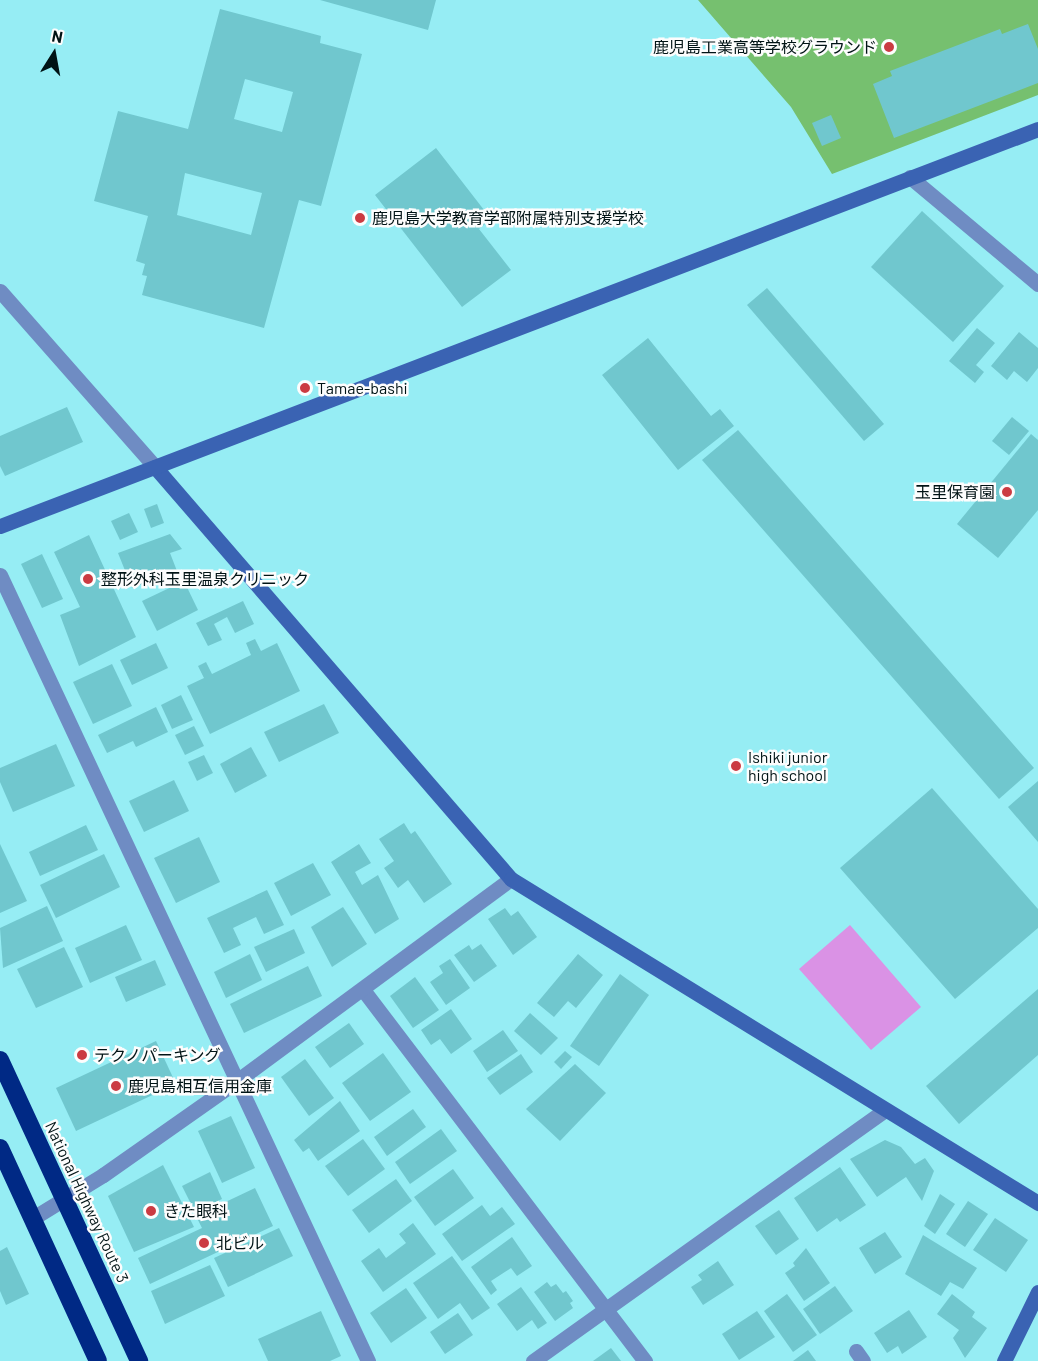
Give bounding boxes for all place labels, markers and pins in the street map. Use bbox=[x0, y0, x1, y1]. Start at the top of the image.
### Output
place label: 鹿児島工業高等学校グラウンド bbox=[653, 37, 877, 57]
marker: 鹿児島工業高等学校グラウンド bbox=[882, 40, 896, 54]
place label: 鹿児島大学教育学部附属特別支援学校 bbox=[372, 208, 644, 228]
marker: 鹿児島大学教育学部附属特別支援学校 bbox=[353, 211, 367, 225]
place label: Tamae-bashi bbox=[317, 378, 408, 398]
marker: Tamae-bashi bbox=[298, 381, 312, 395]
place label: 玉里保育園 bbox=[915, 482, 995, 502]
marker: 玉里保育園 bbox=[1000, 485, 1014, 499]
place label: 整形外科玉里温泉クリニック bbox=[101, 569, 309, 589]
marker: 整形外科玉里温泉クリニック bbox=[79, 570, 97, 588]
place label: Ishiki junior high school bbox=[748, 747, 828, 785]
marker: Ishiki junior high school bbox=[729, 759, 743, 773]
place label: テクノパーキング bbox=[94, 1045, 222, 1065]
marker: テクノパーキング bbox=[75, 1048, 89, 1062]
place label: 鹿児島相互信用金庫 bbox=[128, 1076, 272, 1096]
marker: 鹿児島相互信用金庫 bbox=[109, 1079, 123, 1093]
place label: きた眼科 bbox=[164, 1201, 228, 1221]
marker: きた眼科 bbox=[142, 1202, 160, 1220]
place label: 北ビル bbox=[216, 1233, 264, 1253]
marker: 北ビル bbox=[197, 1236, 211, 1250]

